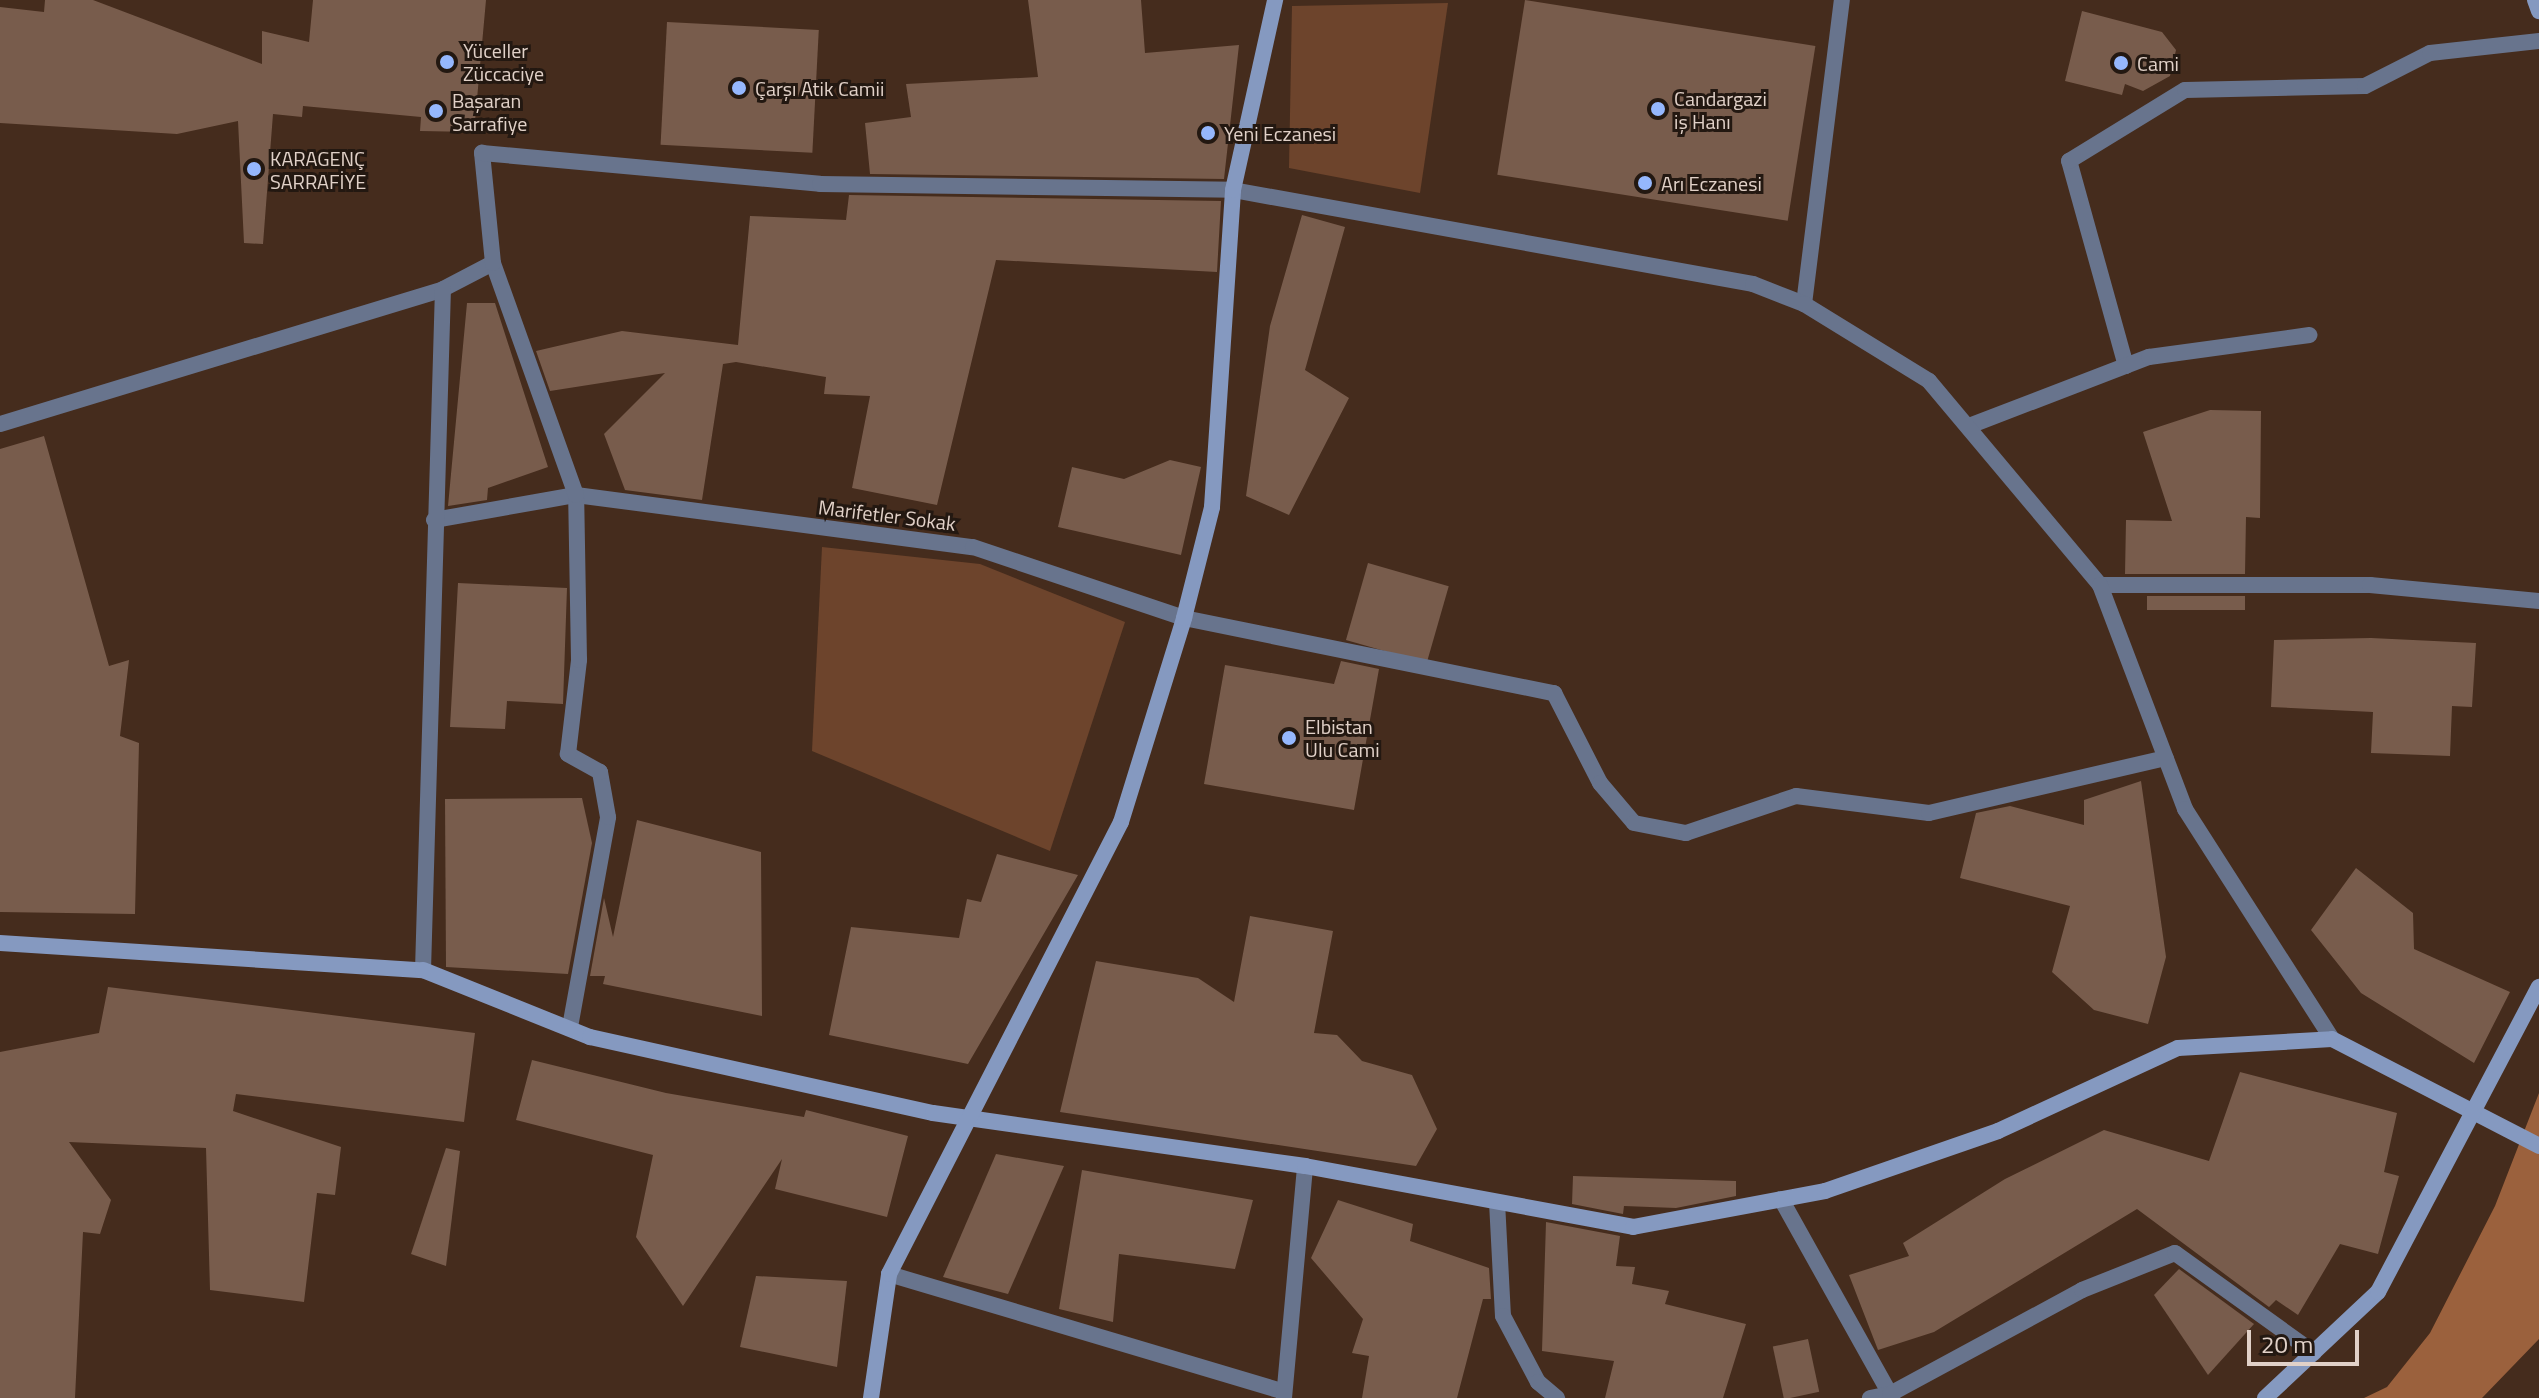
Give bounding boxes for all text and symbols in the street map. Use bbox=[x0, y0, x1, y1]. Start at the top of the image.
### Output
place label: Yüceller Züccaciye bbox=[463, 38, 544, 85]
place label: Cami bbox=[2137, 51, 2179, 75]
marker: Yüceller Züccaciye bbox=[438, 53, 456, 71]
marker: Cami bbox=[2112, 54, 2130, 72]
place label: Çarşı Atik Camii bbox=[755, 76, 884, 100]
marker: Çarşı Atik Camii bbox=[730, 79, 748, 97]
place label: Candargazi iş Hanı bbox=[1674, 86, 1767, 133]
place label: Başaran Sarrafiye bbox=[452, 88, 527, 135]
marker: Candargazi iş Hanı bbox=[1649, 100, 1667, 118]
marker: Başaran Sarrafiye bbox=[427, 102, 445, 120]
place label: Yeni Eczanesi bbox=[1224, 121, 1336, 145]
marker: Yeni Eczanesi bbox=[1199, 124, 1217, 142]
place label: KARAGENÇ SARRAFİYE bbox=[270, 146, 366, 193]
marker: KARAGENÇ SARRAFİYE bbox=[245, 160, 263, 178]
place label: Arı Eczanesi bbox=[1661, 171, 1762, 195]
marker: Arı Eczanesi bbox=[1636, 174, 1654, 192]
street label: Marifetler Sokak bbox=[817, 495, 957, 535]
place label: Elbistan Ulu Cami bbox=[1305, 714, 1380, 761]
marker: Elbistan Ulu Cami bbox=[1280, 729, 1298, 747]
scale bar bbox=[2251, 1314, 2363, 1364]
text: 20 m bbox=[2261, 1326, 2313, 1362]

